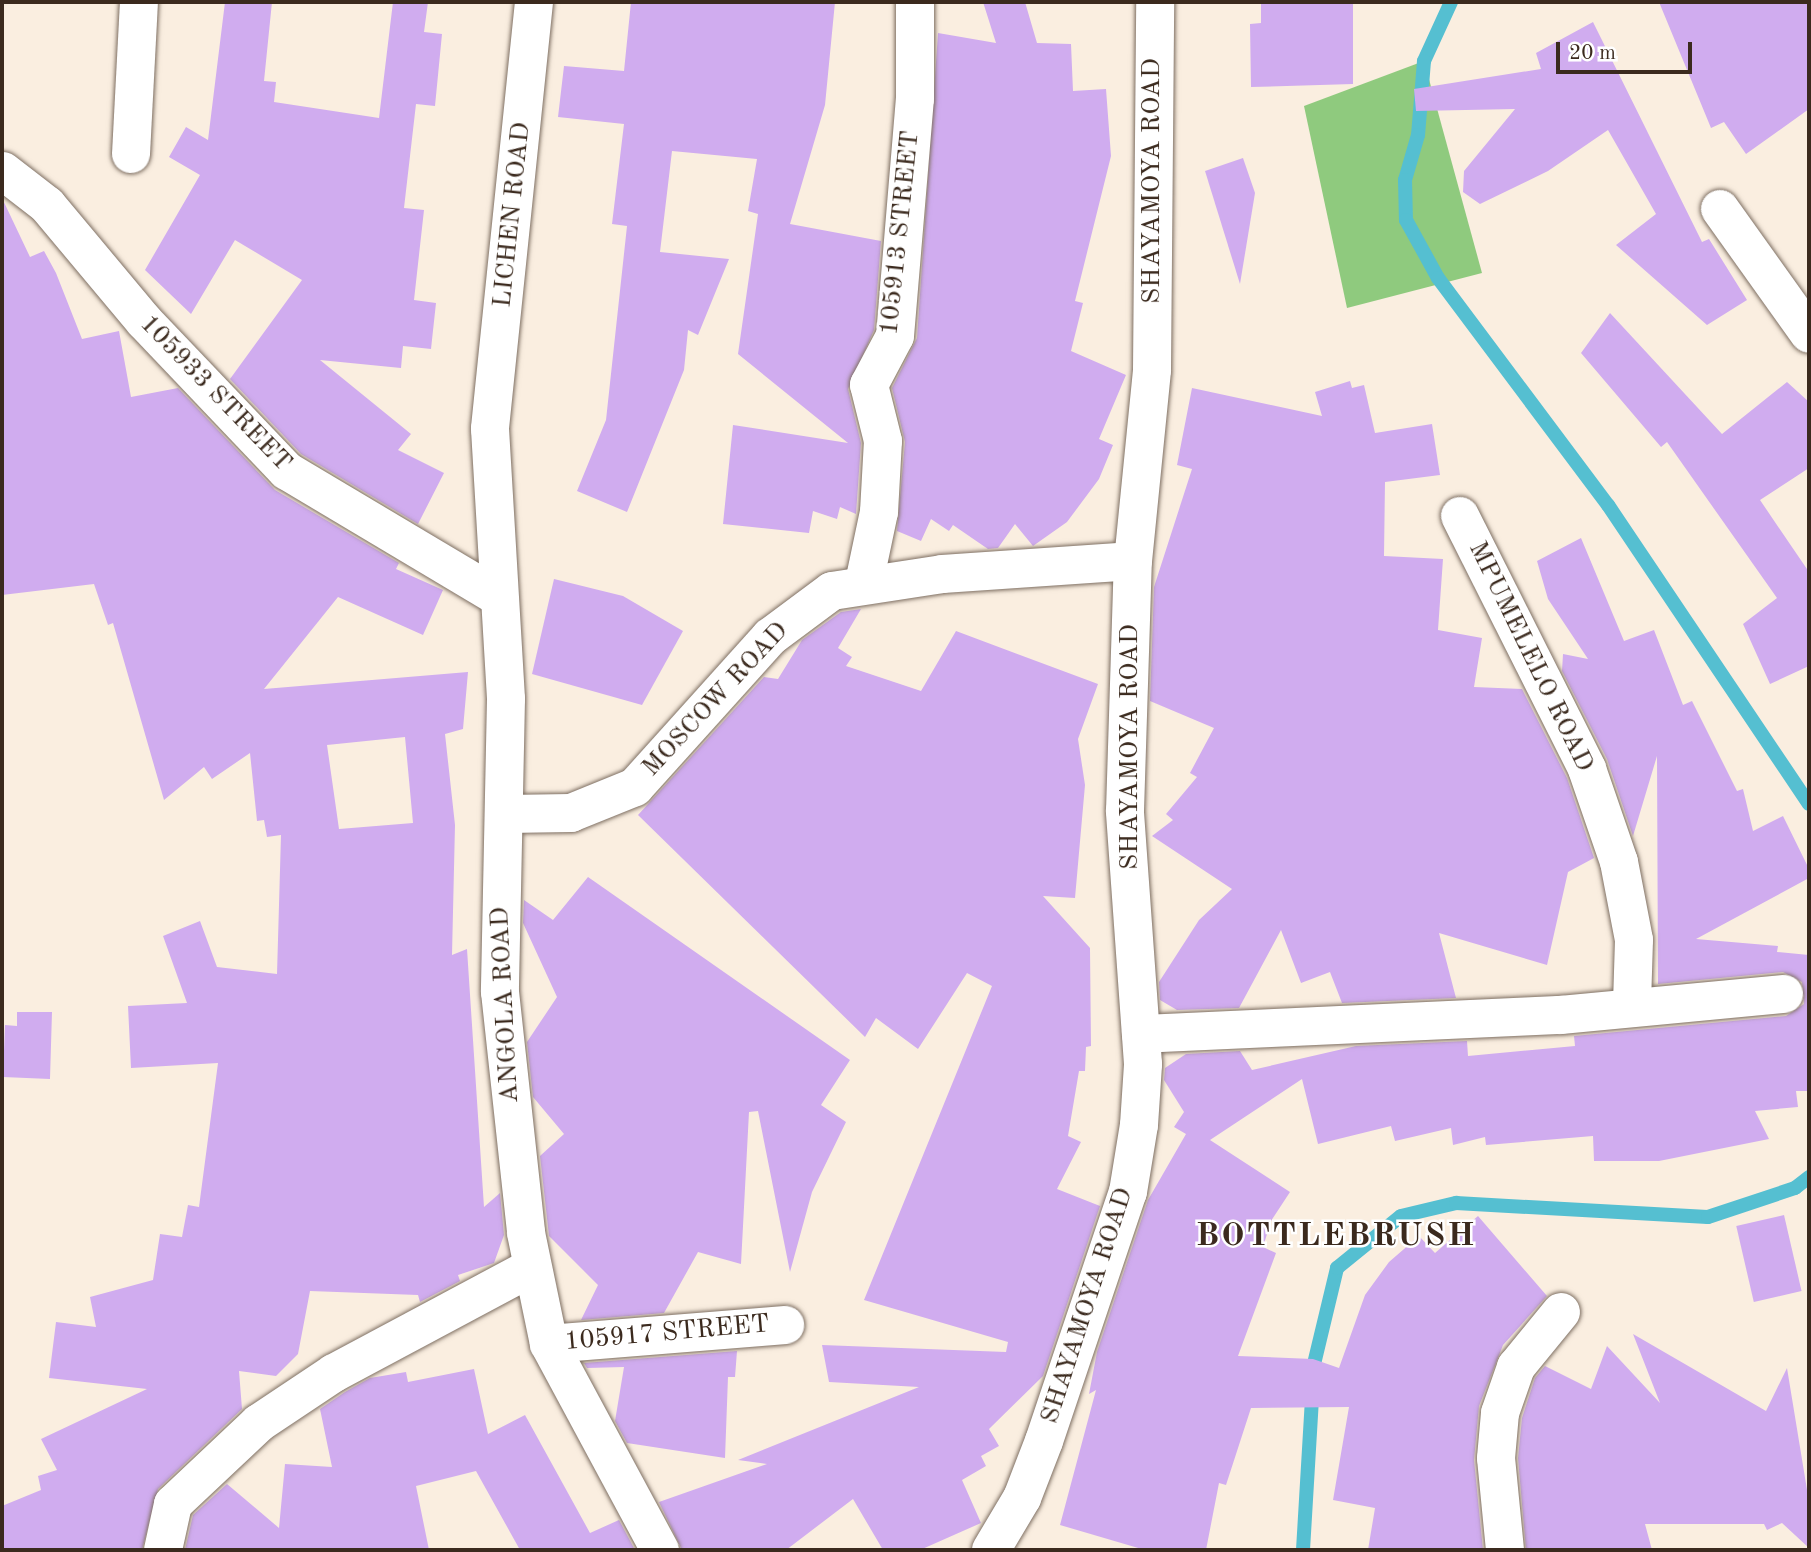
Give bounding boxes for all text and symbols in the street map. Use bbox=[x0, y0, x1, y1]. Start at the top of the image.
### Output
scale bar bbox=[1559, 28, 1696, 72]
text: 20 m bbox=[1569, 43, 1616, 64]
street label: SHAYAMOYA ROAD bbox=[1137, 58, 1169, 304]
street label: LICHEN ROAD bbox=[488, 121, 538, 309]
street label: 105913 STREET bbox=[875, 129, 927, 337]
street label: 105933 STREET bbox=[132, 309, 298, 479]
street label: MPUMELELO ROAD bbox=[1461, 537, 1599, 777]
street label: MOSCOW ROAD bbox=[636, 616, 796, 784]
street label: SHAYAMOYA ROAD bbox=[1115, 624, 1147, 870]
street label: ANGOLA ROAD bbox=[485, 906, 527, 1104]
street label: SHAYAMOYA ROAD bbox=[1035, 1184, 1141, 1428]
district label: BOTTLEBRUSH bbox=[1197, 1217, 1475, 1257]
street label: 105917 STREET bbox=[563, 1310, 771, 1358]

